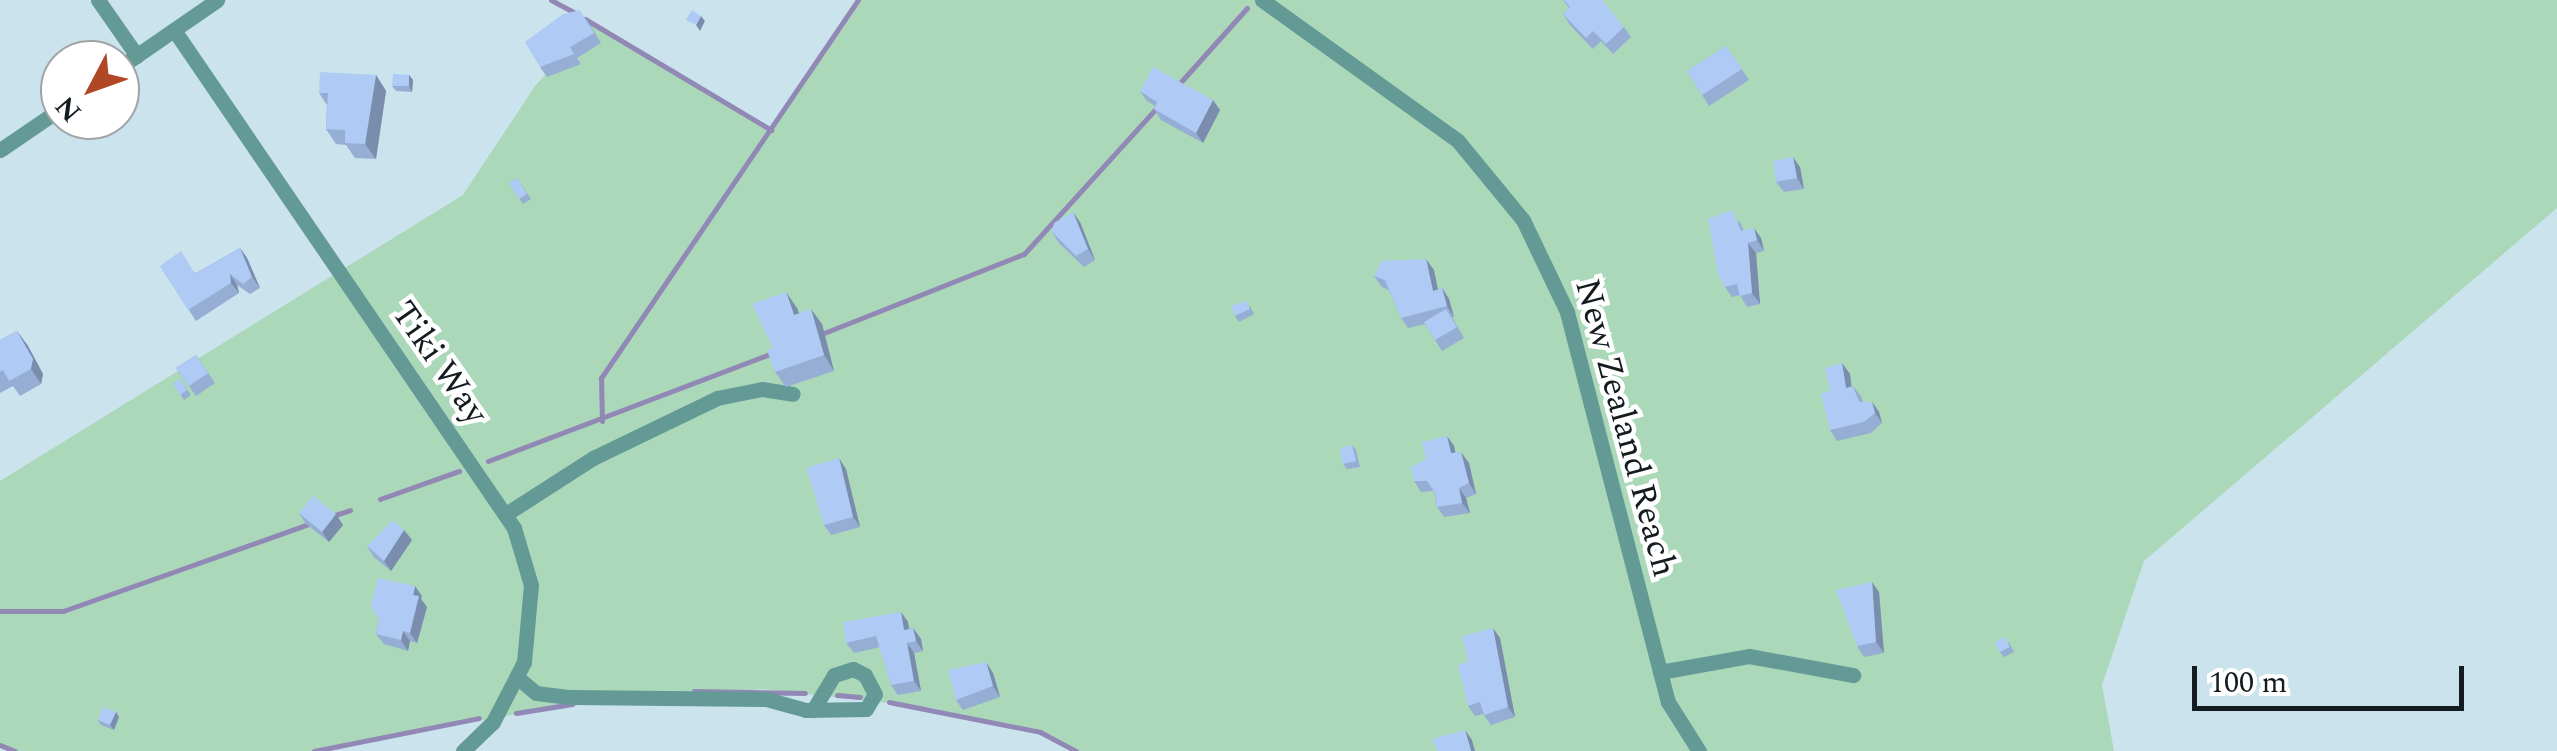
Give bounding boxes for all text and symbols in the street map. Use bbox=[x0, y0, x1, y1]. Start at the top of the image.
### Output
north arrow bbox=[40, 40, 140, 140]
text: N bbox=[45, 86, 92, 131]
street label: New Zealand Reach bbox=[1565, 275, 1685, 581]
street label: Tiki Way bbox=[382, 293, 496, 433]
scale bar bbox=[2197, 646, 2470, 708]
text: 100 m bbox=[2209, 660, 2287, 706]

